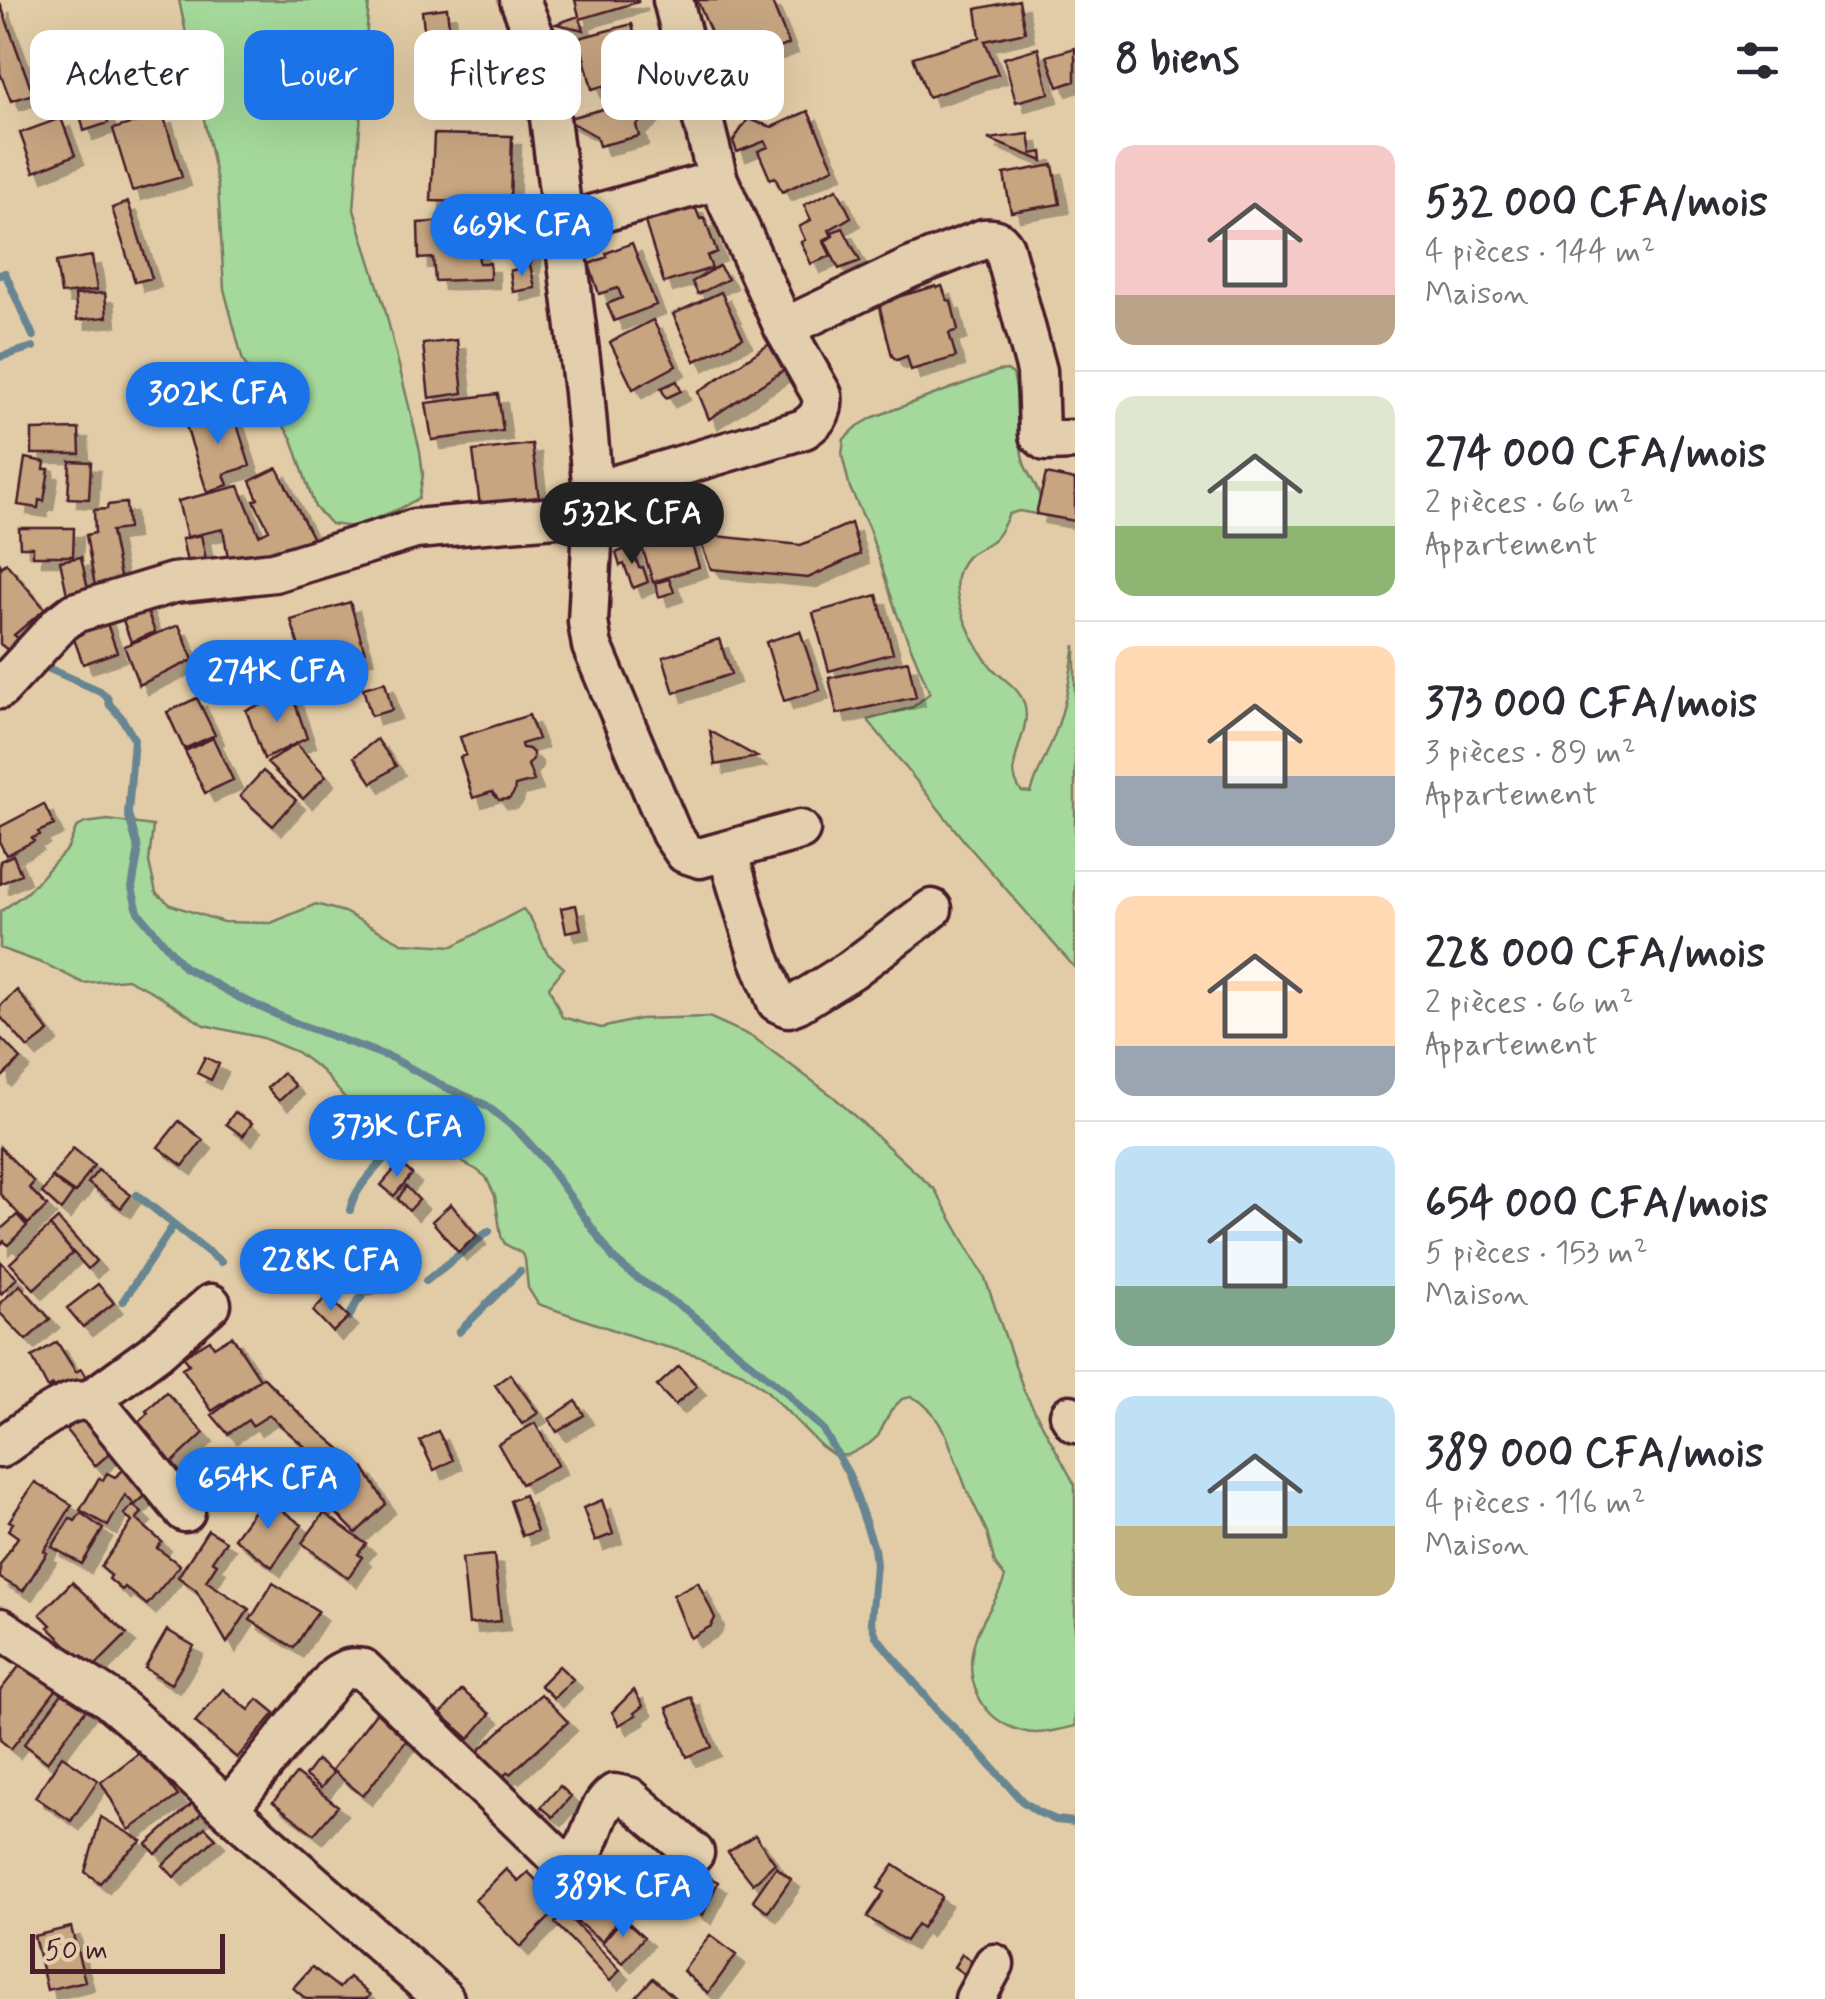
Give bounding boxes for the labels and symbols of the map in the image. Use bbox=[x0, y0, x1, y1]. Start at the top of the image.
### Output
pin: 669K CFA bbox=[419, 194, 625, 279]
pin: 302K CFA bbox=[115, 362, 321, 447]
pin: 532K CFA bbox=[529, 482, 735, 567]
pin: 274K CFA bbox=[174, 640, 380, 725]
pin: 373K CFA bbox=[294, 1095, 500, 1180]
pin: 228K CFA bbox=[228, 1229, 434, 1314]
pin: 654K CFA bbox=[165, 1447, 371, 1532]
pin: 389K CFA bbox=[520, 1855, 726, 1940]
scale bar bbox=[30, 1929, 225, 1974]

